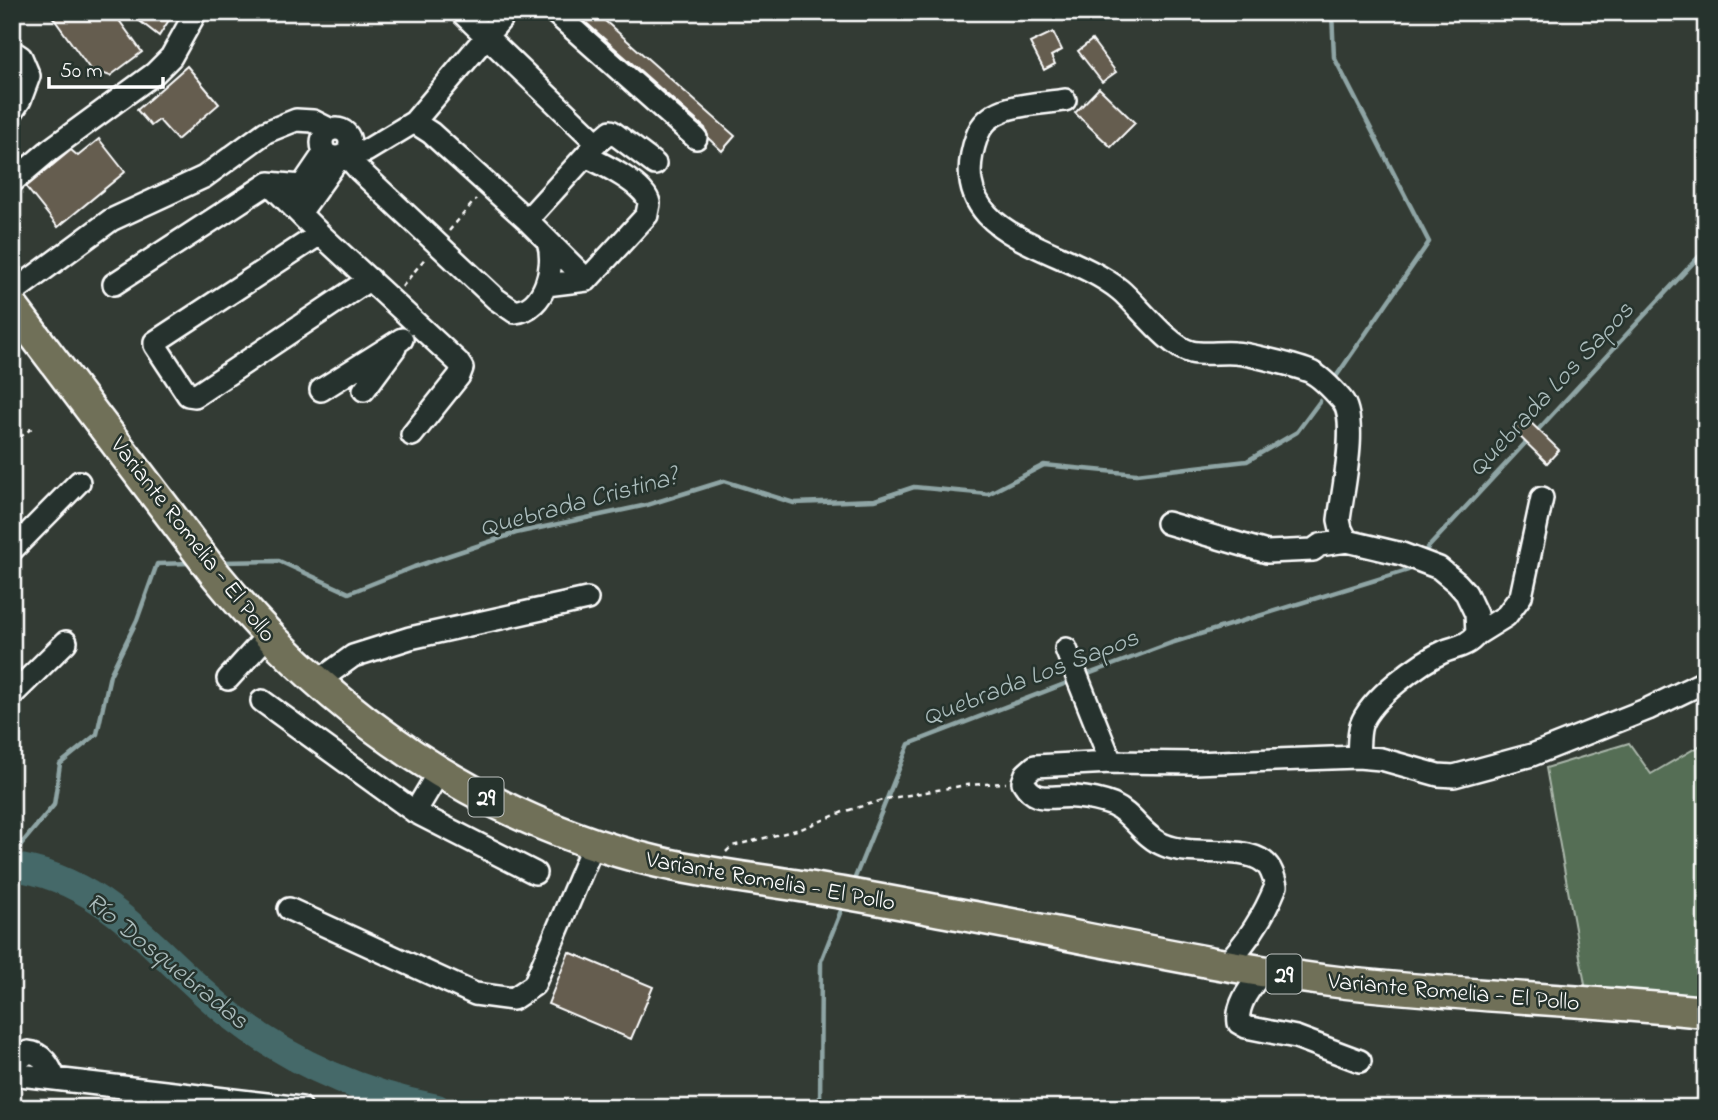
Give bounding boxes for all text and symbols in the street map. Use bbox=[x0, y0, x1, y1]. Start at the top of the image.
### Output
scale bar bbox=[49, 46, 163, 90]
text: 50 m bbox=[60, 57, 103, 87]
water label: Quebrada Los Sapos bbox=[1460, 293, 1645, 487]
street label: Variante Romelia - El Pollo bbox=[100, 430, 284, 651]
water label: Quebrada Cristina? bbox=[476, 458, 685, 549]
water label: Quebrada Los Sapos bbox=[918, 620, 1145, 738]
road number: 29 bbox=[468, 778, 504, 817]
street label: Variante Romelia - El Pollo bbox=[642, 843, 898, 922]
water label: Río Dosquebradas bbox=[76, 885, 256, 1040]
road number: 29 bbox=[1266, 954, 1302, 993]
street label: Variante Romelia - El Pollo bbox=[1326, 965, 1581, 1022]

